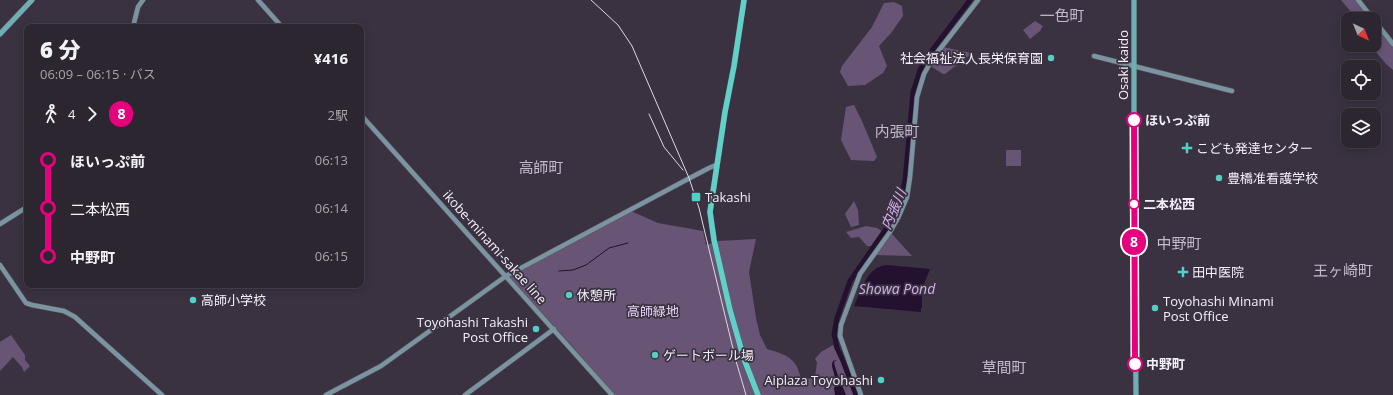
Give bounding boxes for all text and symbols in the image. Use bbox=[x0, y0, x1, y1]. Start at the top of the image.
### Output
district label: 一色町 bbox=[1039, 5, 1085, 25]
north arrow bbox=[1341, 12, 1381, 52]
map controls bbox=[1341, 12, 1381, 148]
street label: Osaki kaido bbox=[1114, 30, 1132, 100]
text: 6 分 bbox=[40, 34, 81, 64]
text: ¥416 bbox=[314, 48, 348, 68]
place label: 社会福祉法人長栄保育園 bbox=[900, 49, 1043, 67]
marker: 社会福祉法人長栄保育園 bbox=[1046, 53, 1056, 63]
button: locate bbox=[1341, 60, 1381, 100]
text: 06:09 – 06:15 · バス bbox=[40, 65, 156, 83]
icon: walk bbox=[40, 103, 62, 125]
icon: forward bbox=[81, 103, 103, 125]
text: 8 bbox=[117, 104, 125, 123]
text: 4 bbox=[68, 105, 75, 123]
text: 2駅 bbox=[328, 106, 348, 124]
button: layers bbox=[1341, 108, 1381, 148]
place label: ほいっぷ前 bbox=[1145, 111, 1210, 129]
marker: ほいっぷ前 bbox=[1126, 112, 1142, 128]
district label: 内張町 bbox=[874, 121, 920, 141]
place label: こども発達センター bbox=[1196, 139, 1313, 157]
marker: こども発達センター bbox=[1181, 142, 1193, 154]
text: ほいっぷ前 bbox=[70, 151, 145, 171]
text: 06:13 bbox=[315, 151, 348, 169]
district label: 高師町 bbox=[518, 157, 564, 177]
place label: 豊橋准看護学校 bbox=[1227, 169, 1318, 187]
marker: 豊橋准看護学校 bbox=[1214, 173, 1224, 183]
water label: 内張川 bbox=[876, 184, 911, 232]
street label: ikobe-minami-sakae line bbox=[439, 186, 551, 308]
place label: Takashi bbox=[705, 188, 751, 206]
marker: Takashi bbox=[690, 191, 702, 203]
place label: 二本松西 bbox=[1143, 195, 1195, 213]
marker: 二本松西 bbox=[1128, 198, 1140, 210]
text: 二本松西 bbox=[70, 199, 130, 219]
text: 06:14 bbox=[315, 199, 348, 217]
line badge: 8 bbox=[1121, 229, 1147, 255]
text: 8 bbox=[1130, 232, 1138, 251]
district label: 中野町 bbox=[1156, 233, 1202, 253]
text: 中野町 bbox=[70, 247, 115, 267]
text: 06:15 bbox=[315, 247, 348, 265]
district label: 王ヶ崎町 bbox=[1313, 260, 1373, 280]
place label: 田中医院 bbox=[1192, 263, 1244, 281]
marker: 田中医院 bbox=[1177, 266, 1189, 278]
water label: Showa Pond bbox=[859, 279, 936, 298]
place label: 休憩所 bbox=[577, 286, 616, 304]
marker: 休憩所 bbox=[564, 290, 574, 300]
place label: 高師小学校 bbox=[201, 291, 266, 309]
place label: Toyohashi Minami Post Office bbox=[1163, 292, 1274, 325]
marker: 高師小学校 bbox=[188, 295, 198, 305]
park label: 高師緑地 bbox=[627, 302, 679, 320]
marker: Toyohashi Minami Post Office bbox=[1150, 303, 1160, 313]
place label: Toyohashi Takashi Post Office bbox=[417, 313, 528, 346]
marker: Toyohashi Takashi Post Office bbox=[531, 324, 541, 334]
place label: ゲートボール場 bbox=[663, 346, 754, 364]
marker: ゲートボール場 bbox=[650, 350, 660, 360]
place label: 中野町 bbox=[1146, 355, 1185, 373]
marker: 中野町 bbox=[1127, 356, 1143, 372]
district label: 草間町 bbox=[981, 357, 1027, 377]
place label: Aiplaza Toyohashi bbox=[764, 371, 873, 389]
marker: Aiplaza Toyohashi bbox=[876, 375, 886, 385]

